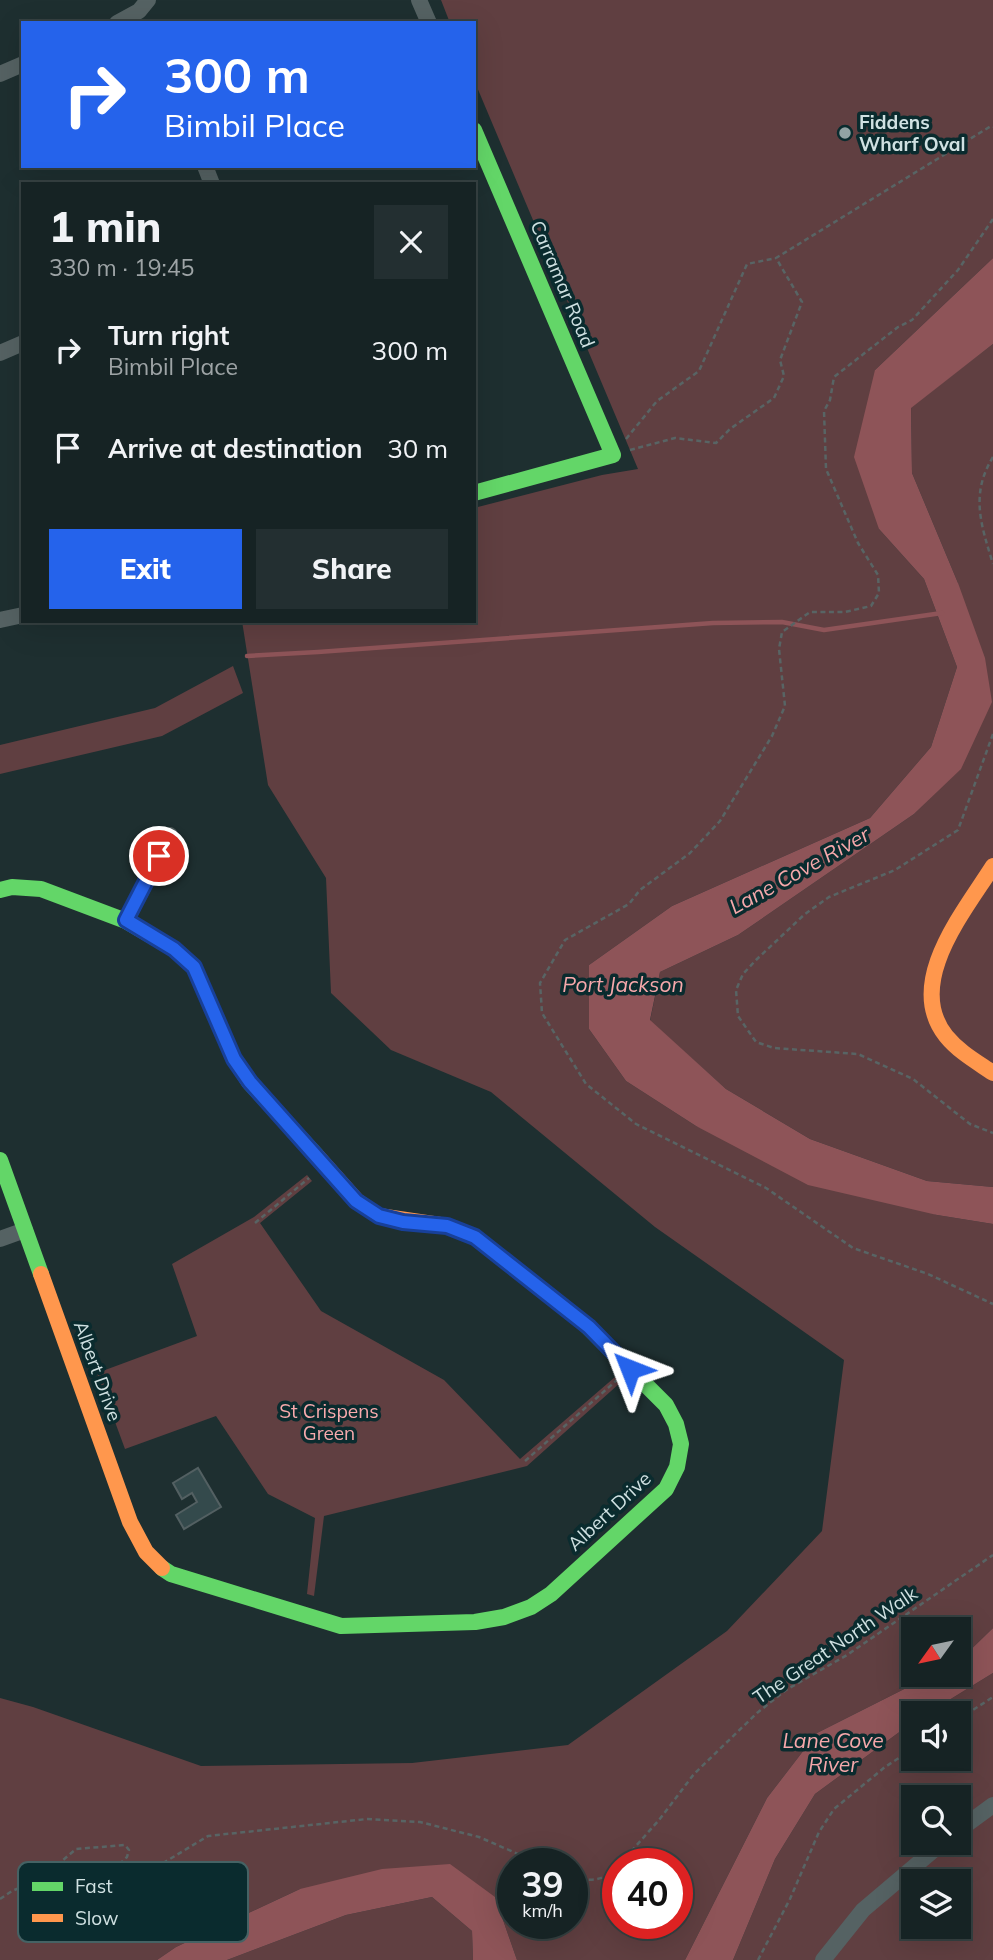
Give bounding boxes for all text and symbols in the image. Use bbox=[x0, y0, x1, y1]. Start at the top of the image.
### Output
text: 300 m bbox=[164, 44, 310, 105]
icon: right bbox=[49, 49, 140, 140]
text: Bimbil Place bbox=[164, 105, 345, 145]
place label: Fiddens Wharf Oval bbox=[859, 110, 966, 156]
marker: Fiddens Wharf Oval bbox=[837, 125, 853, 141]
text: 1 min bbox=[49, 200, 162, 253]
button: close bbox=[374, 205, 448, 279]
street label: Carramar Road bbox=[525, 217, 601, 351]
text: 330 m · 19:45 bbox=[49, 253, 194, 282]
text: Turn right bbox=[108, 319, 229, 352]
icon: right bbox=[49, 331, 87, 369]
text: 300 m bbox=[372, 334, 448, 367]
text: Bimbil Place bbox=[108, 352, 238, 381]
icon: arrive bbox=[49, 429, 87, 467]
text: Arrive at destination bbox=[108, 432, 363, 465]
text: 30 m bbox=[387, 432, 448, 465]
button: Exit bbox=[49, 529, 242, 609]
button: Share bbox=[256, 529, 448, 609]
water label: Lane Cove River bbox=[724, 820, 875, 919]
pin bbox=[129, 826, 189, 886]
icon: arrive bbox=[140, 837, 178, 875]
water label: Port Jackson bbox=[562, 971, 684, 997]
street label: Albert Drive bbox=[69, 1317, 127, 1425]
position arrow bbox=[593, 1332, 667, 1406]
park label: St Crispens Green bbox=[279, 1399, 379, 1445]
street label: Albert Drive bbox=[562, 1466, 656, 1556]
street label: The Great North Walk bbox=[748, 1581, 922, 1709]
north arrow bbox=[901, 1617, 971, 1687]
map controls bbox=[901, 1617, 971, 1939]
button: sound bbox=[901, 1701, 971, 1771]
water label: Lane Cove River bbox=[782, 1727, 884, 1777]
button: search bbox=[901, 1785, 971, 1855]
speed limit sign: 40 bbox=[602, 1848, 693, 1939]
legend bbox=[18, 1862, 248, 1942]
text: 39 bbox=[521, 1862, 564, 1906]
button: layers bbox=[901, 1869, 971, 1939]
text: Fast bbox=[75, 1874, 113, 1898]
text: km/h bbox=[522, 1899, 563, 1922]
text: Slow bbox=[75, 1906, 119, 1930]

